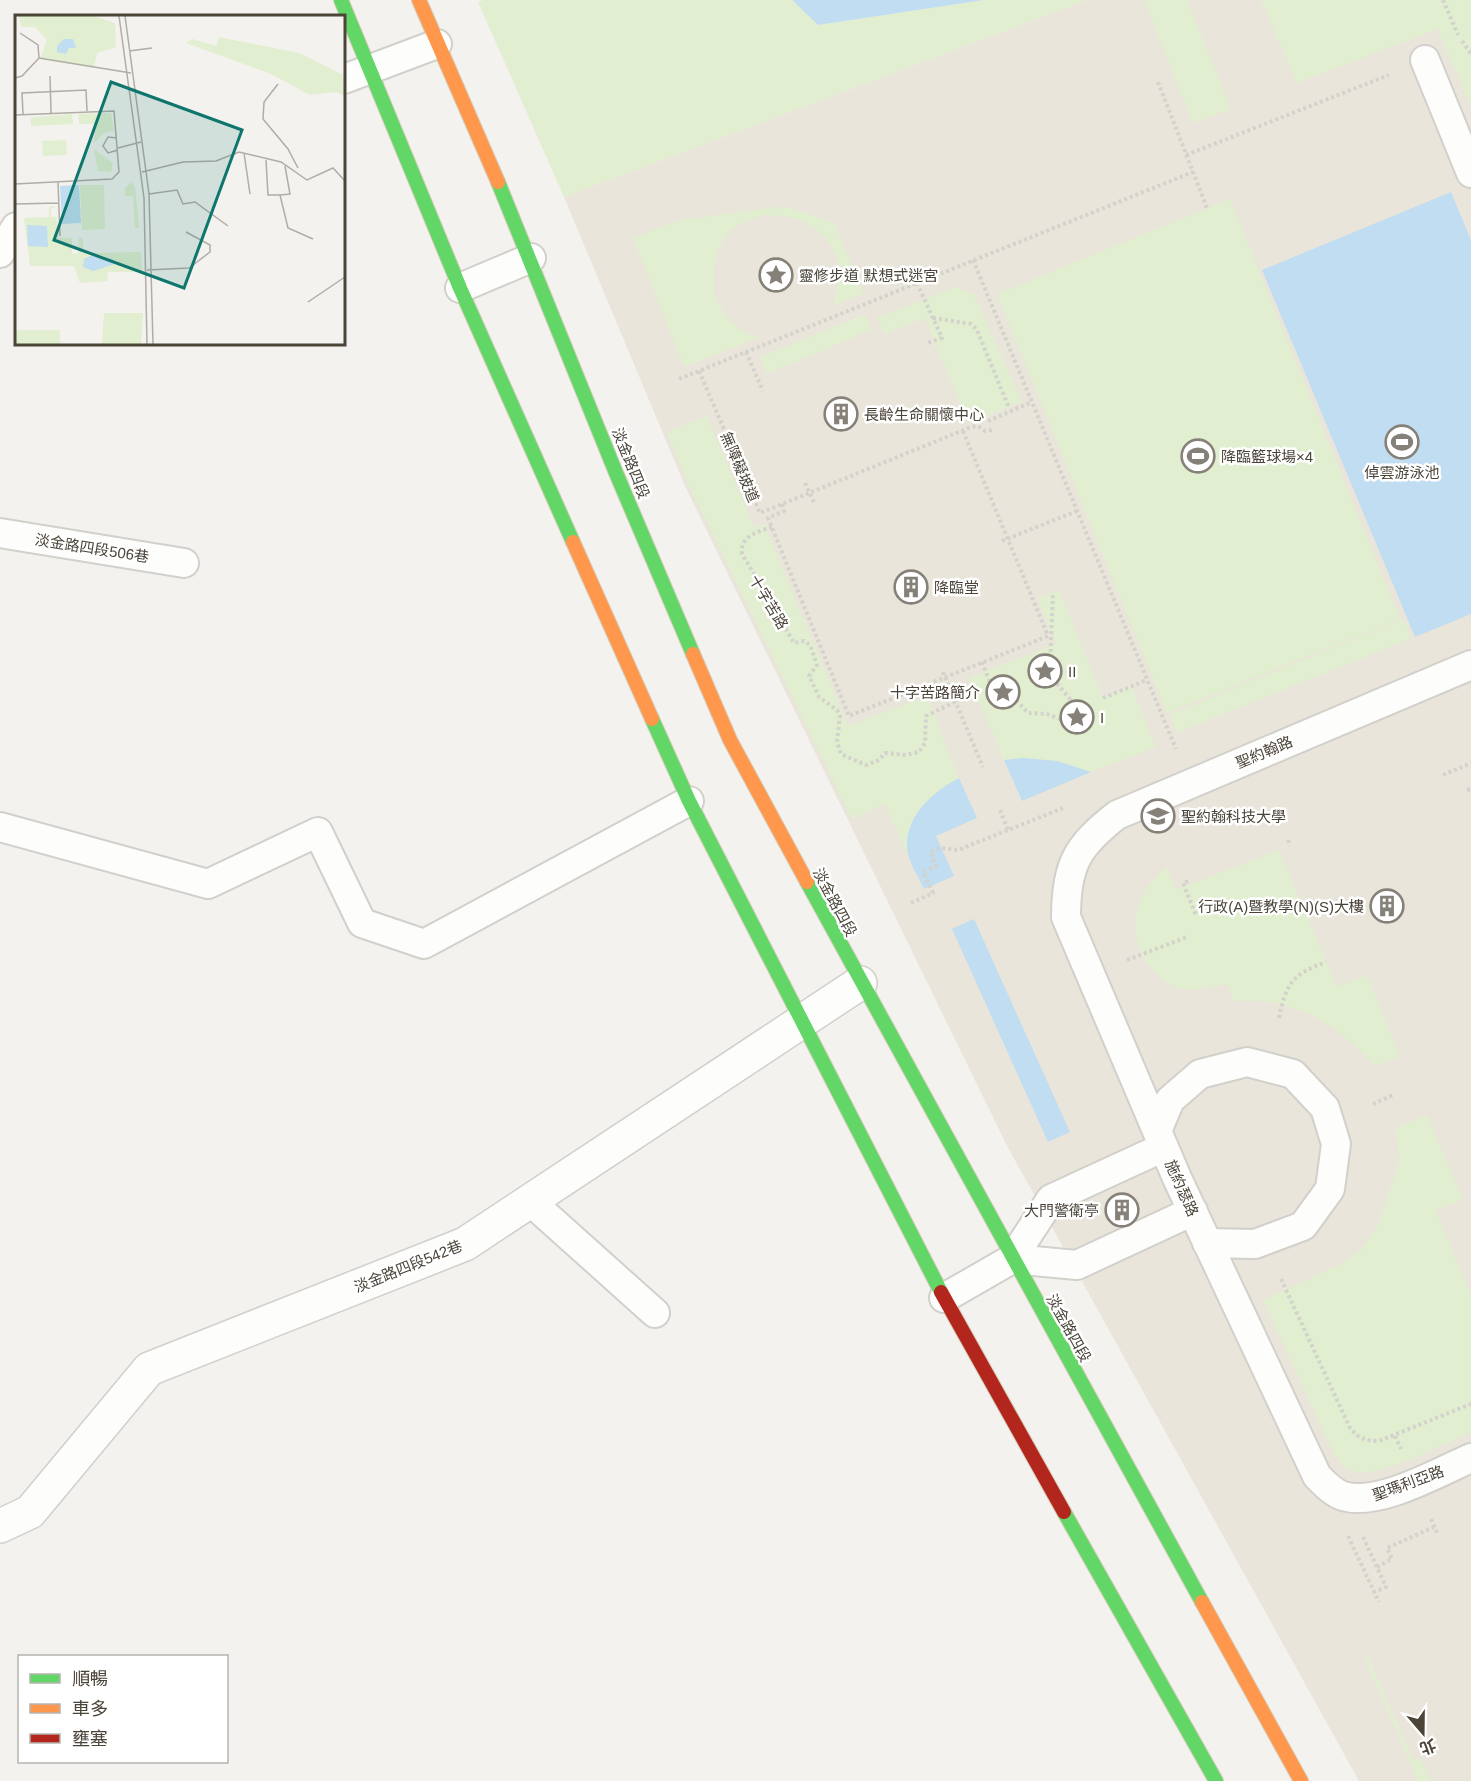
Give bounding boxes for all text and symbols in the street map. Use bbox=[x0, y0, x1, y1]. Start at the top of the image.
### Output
inset map bbox=[15, 15, 345, 345]
place icon: 靈修步道 默想式迷宮 bbox=[758, 257, 794, 293]
place label: 靈修步道 默想式迷宮 bbox=[799, 267, 938, 284]
building icon: 長齡生命關懷中心 bbox=[823, 396, 859, 432]
place label: 長齡生命關懷中心 bbox=[864, 406, 984, 423]
sports icon: 倬雲游泳池 bbox=[1384, 424, 1420, 460]
street label: 淡金路四段 bbox=[609, 425, 653, 501]
street label: 無障礙坡道 bbox=[718, 429, 762, 505]
sports icon: 降臨籃球場×4 bbox=[1180, 438, 1216, 474]
place label: 降臨籃球場×4 bbox=[1221, 448, 1313, 465]
place label: 倬雲游泳池 bbox=[1364, 464, 1440, 481]
street label: 淡金路四段506巷 bbox=[34, 531, 150, 565]
building icon: 降臨堂 bbox=[893, 569, 929, 605]
street label: 十字苦路 bbox=[746, 572, 792, 632]
place label: 降臨堂 bbox=[934, 579, 979, 596]
place icon: II bbox=[1027, 653, 1063, 689]
place label: II bbox=[1068, 663, 1076, 680]
place icon: 十字苦路簡介 bbox=[985, 674, 1021, 710]
place label: 十字苦路簡介 bbox=[890, 684, 980, 701]
place icon: I bbox=[1059, 699, 1095, 735]
place label: I bbox=[1100, 709, 1104, 726]
street label: 聖約翰路 bbox=[1233, 732, 1295, 772]
school or university icon: 聖約翰科技大學 bbox=[1140, 798, 1176, 834]
place label: 聖約翰科技大學 bbox=[1181, 808, 1286, 825]
street label: 淡金路四段 bbox=[810, 865, 860, 939]
building icon: 行政(A)暨教學(N)(S)大樓 bbox=[1369, 888, 1405, 924]
place label: 行政(A)暨教學(N)(S)大樓 bbox=[1198, 898, 1364, 915]
street label: 施約瑟路 bbox=[1162, 1157, 1202, 1219]
building icon: 大門警衛亭 bbox=[1104, 1192, 1140, 1228]
place label: 大門警衛亭 bbox=[1024, 1202, 1099, 1219]
street label: 淡金路四段542巷 bbox=[351, 1237, 465, 1295]
street label: 淡金路四段 bbox=[1043, 1291, 1095, 1365]
street label: 聖瑪利亞路 bbox=[1370, 1462, 1446, 1504]
legend bbox=[18, 1655, 228, 1763]
text: 順暢 bbox=[72, 1669, 108, 1689]
text: 車多 bbox=[72, 1699, 108, 1719]
north arrow bbox=[1393, 1703, 1453, 1763]
text: 壅塞 bbox=[72, 1729, 108, 1749]
text: 北 bbox=[1418, 1736, 1438, 1757]

